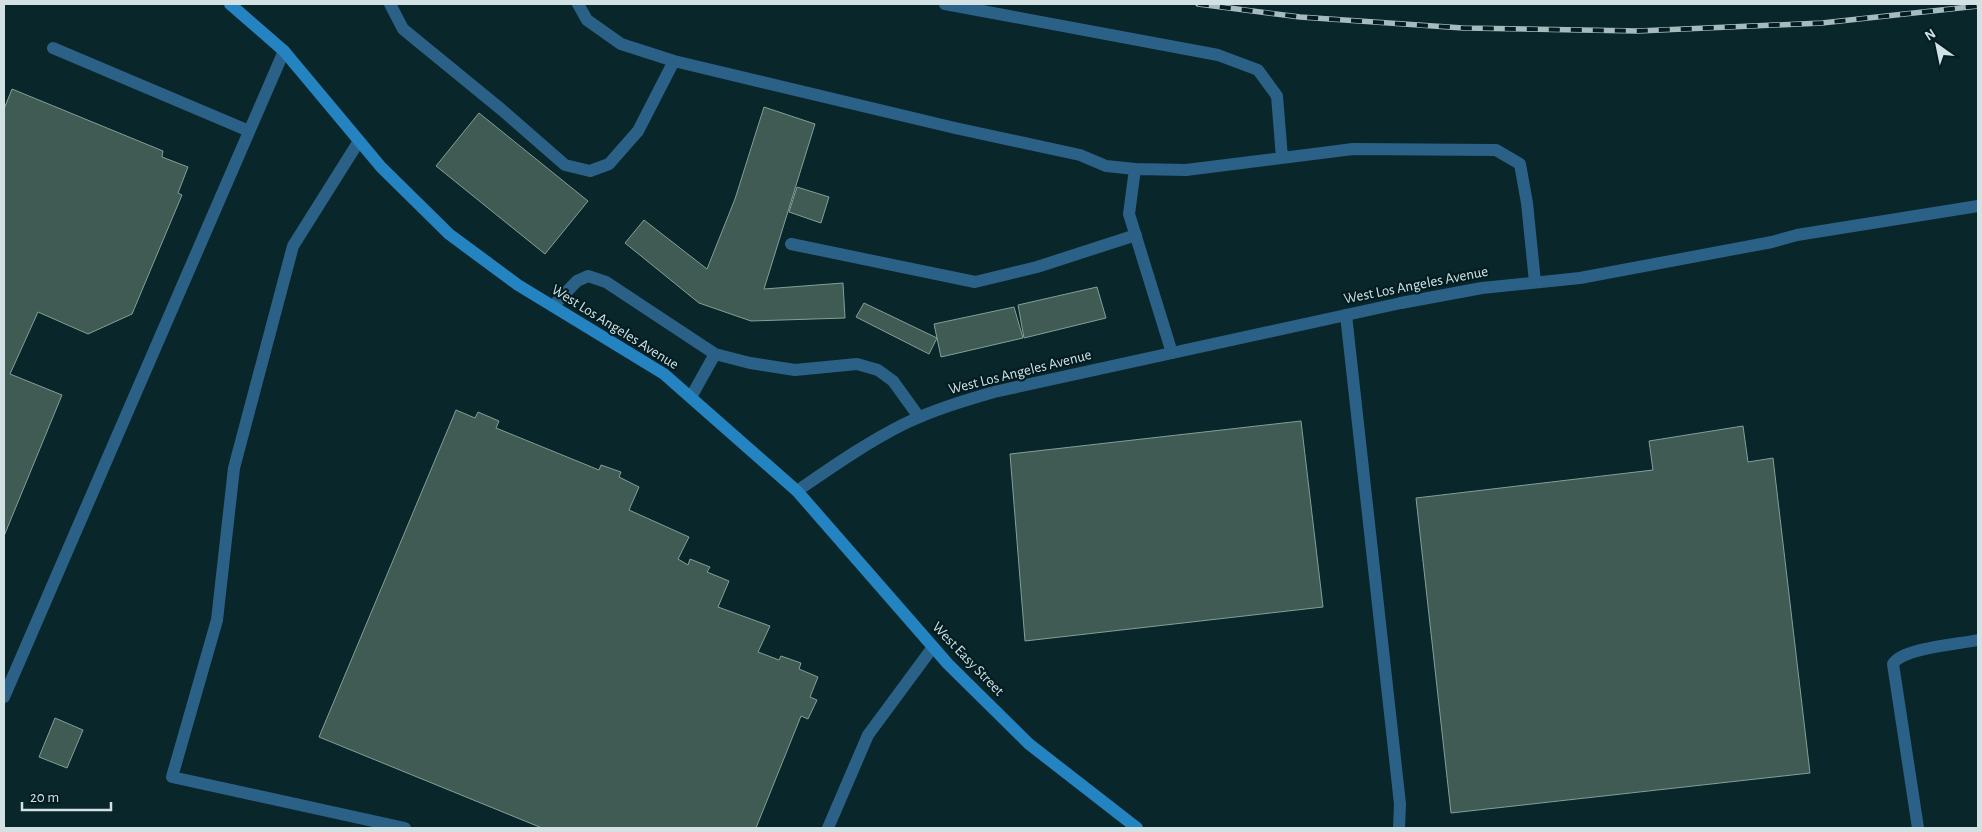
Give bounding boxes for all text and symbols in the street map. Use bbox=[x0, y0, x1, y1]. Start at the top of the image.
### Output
north arrow bbox=[1912, 20, 1962, 70]
text: N bbox=[1923, 26, 1938, 43]
street label: West Los Angeles Avenue bbox=[1343, 264, 1490, 306]
street label: West Los Angeles Avenue bbox=[549, 282, 681, 372]
street label: West Los Angeles Avenue bbox=[947, 347, 1093, 397]
street label: West Easy Street bbox=[929, 619, 1007, 699]
scale bar bbox=[22, 780, 111, 812]
text: 20 m bbox=[30, 790, 59, 805]

